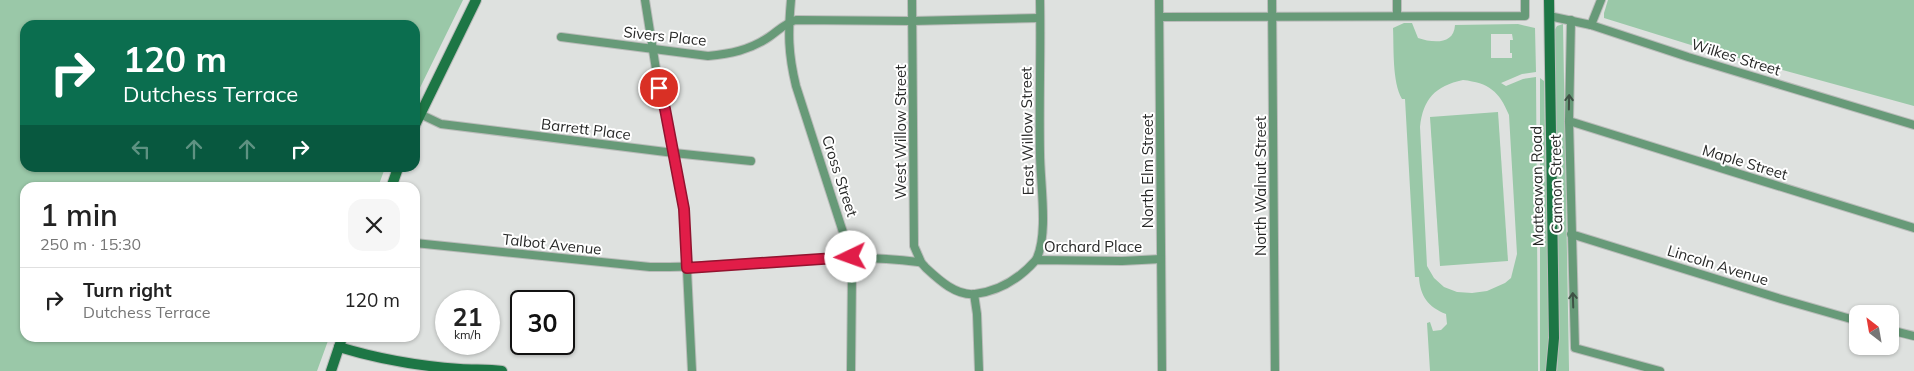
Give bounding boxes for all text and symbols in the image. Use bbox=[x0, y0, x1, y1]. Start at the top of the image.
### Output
street label: Sivers Place bbox=[623, 22, 707, 50]
street label: Wilkes Street bbox=[1689, 34, 1783, 80]
text: 120 m bbox=[123, 37, 227, 81]
icon: right bbox=[40, 40, 105, 105]
street label: West Willow Street bbox=[891, 65, 910, 199]
pin bbox=[638, 67, 680, 109]
street label: East Willow Street bbox=[1016, 67, 1038, 195]
icon: arrive bbox=[645, 74, 673, 102]
text: Dutchess Terrace bbox=[123, 80, 298, 108]
one-way arrow bbox=[1564, 95, 1574, 111]
street label: Barrett Place bbox=[540, 114, 632, 144]
street label: North Elm Street bbox=[1138, 114, 1157, 228]
street label: North Walnut Street bbox=[1251, 116, 1270, 256]
street label: Matteawan Road bbox=[1526, 126, 1548, 246]
street label: Cross Street bbox=[818, 133, 862, 219]
street label: Cannon Street bbox=[1546, 134, 1566, 234]
icon: left bbox=[127, 135, 155, 163]
icon: ahead bbox=[180, 135, 208, 163]
icon: ahead bbox=[233, 135, 261, 163]
icon: right bbox=[286, 135, 314, 163]
street label: Maple Street bbox=[1700, 140, 1790, 184]
text: 1 min bbox=[40, 196, 118, 234]
button: close bbox=[348, 199, 400, 251]
street label: Talbot Avenue bbox=[502, 229, 602, 259]
position arrow bbox=[824, 230, 876, 282]
text: 250 m · 15:30 bbox=[40, 234, 141, 254]
street label: Orchard Place bbox=[1044, 237, 1142, 256]
street label: Lincoln Avenue bbox=[1665, 241, 1771, 289]
text: Turn right bbox=[83, 278, 172, 302]
icon: right bbox=[40, 286, 68, 314]
text: 120 m bbox=[344, 288, 400, 312]
speed limit sign: 30 bbox=[510, 290, 575, 355]
one-way arrow bbox=[1568, 292, 1578, 308]
text: 21 bbox=[452, 301, 483, 332]
text: Dutchess Terrace bbox=[83, 302, 211, 322]
north arrow bbox=[1849, 305, 1899, 355]
map controls bbox=[1849, 305, 1899, 355]
text: km/h bbox=[454, 327, 481, 342]

